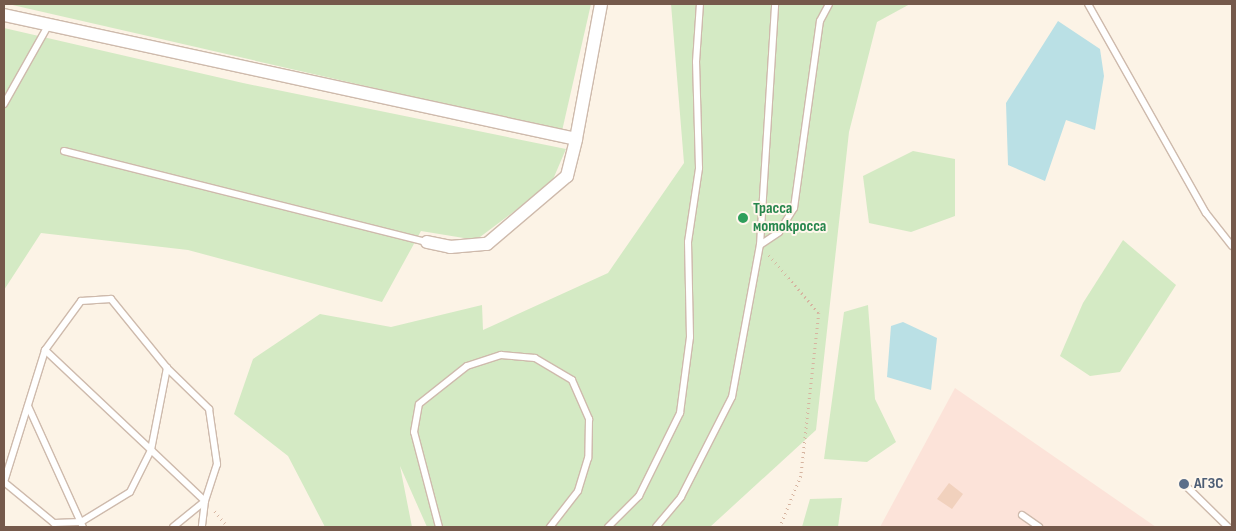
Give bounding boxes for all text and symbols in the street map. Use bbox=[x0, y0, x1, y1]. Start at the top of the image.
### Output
place label: Трасса мотокросса bbox=[753, 199, 826, 237]
marker: Трасса мотокросса bbox=[737, 212, 749, 224]
place label: АГЗС bbox=[1194, 474, 1223, 494]
marker: АГЗС bbox=[1178, 478, 1190, 490]

